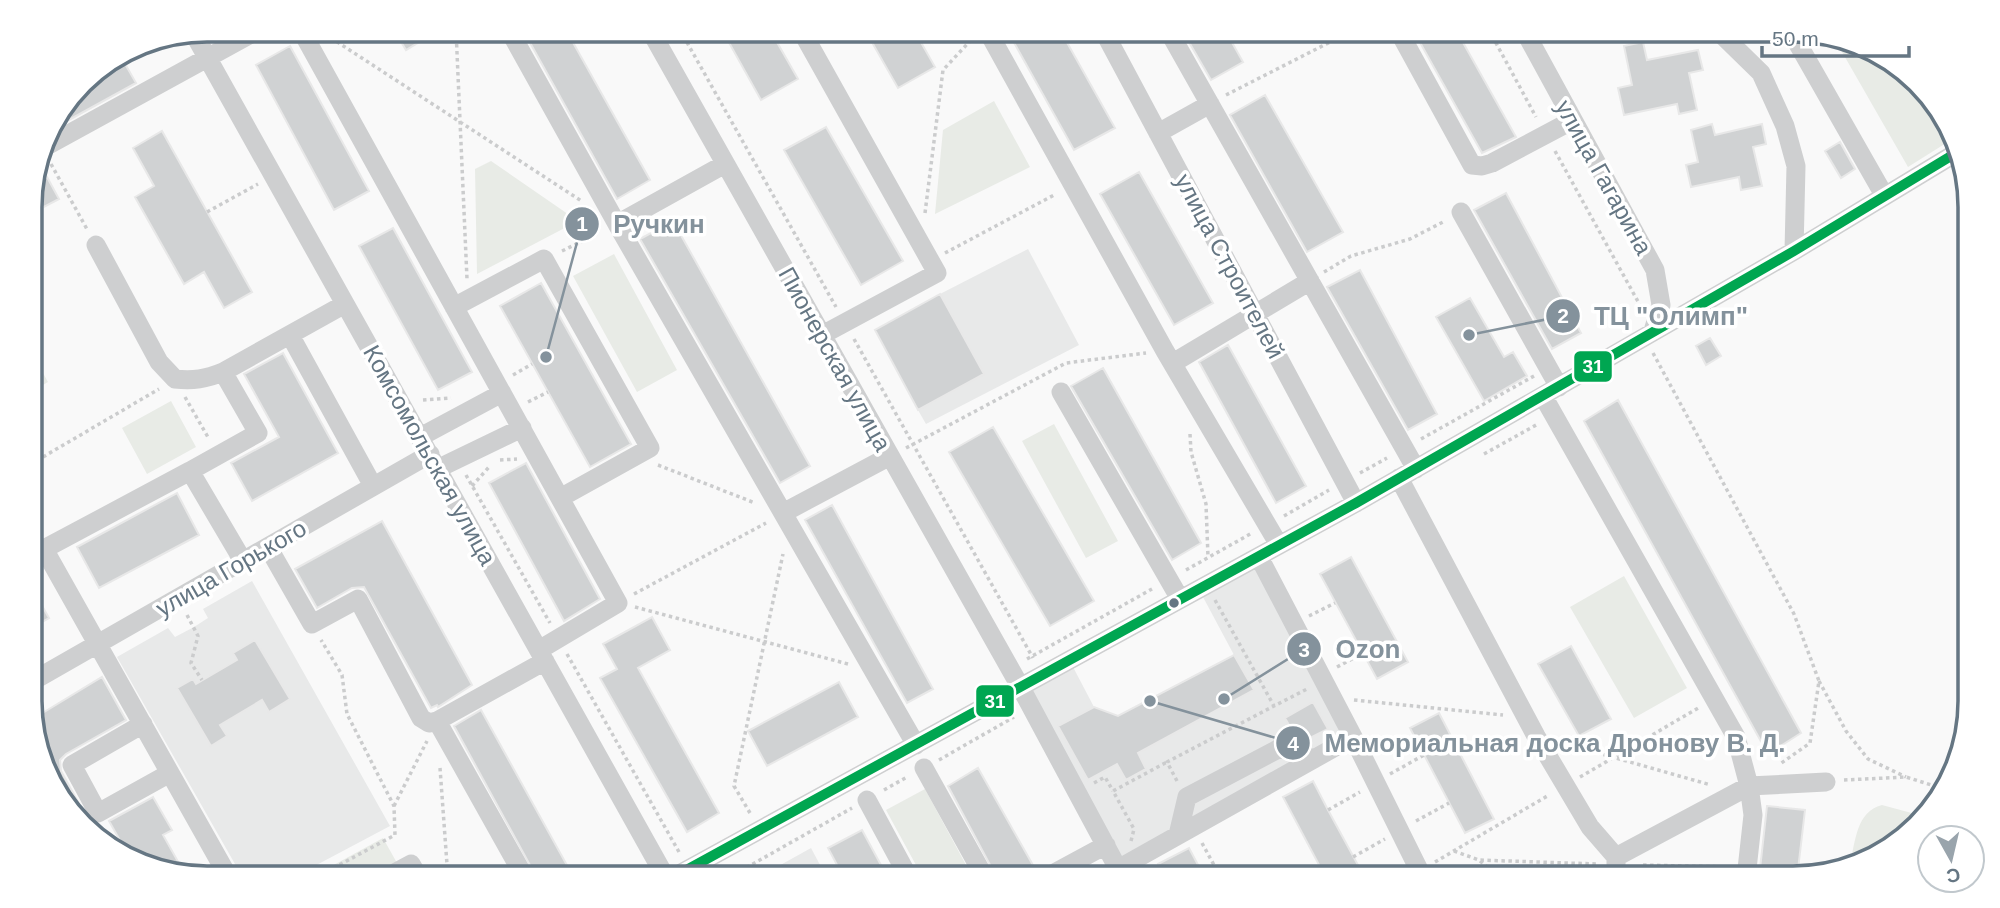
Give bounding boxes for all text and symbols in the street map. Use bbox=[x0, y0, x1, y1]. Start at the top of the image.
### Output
scale bar bbox=[1762, 14, 1909, 58]
text: 50 m bbox=[1772, 27, 1819, 50]
street label: улица Гагарина bbox=[1550, 95, 1658, 260]
street label: улица Строителей bbox=[1170, 169, 1290, 363]
callout: Ручкин bbox=[565, 200, 719, 247]
text: Ручкин bbox=[613, 209, 705, 239]
text: 1 bbox=[576, 212, 588, 235]
street label: Пионерская улица bbox=[773, 262, 897, 456]
callout: ТЦ "Олимп" bbox=[1545, 292, 1763, 339]
text: ТЦ "Олимп" bbox=[1594, 301, 1748, 331]
text: 2 bbox=[1557, 304, 1569, 327]
street label: Комсомольская улица bbox=[358, 340, 502, 570]
line badge: 31 bbox=[1573, 350, 1613, 383]
text: 31 bbox=[1582, 356, 1604, 377]
street label: улица Горького bbox=[151, 514, 311, 622]
unlabelled marker bbox=[1167, 596, 1181, 610]
callout: Ozon bbox=[1287, 626, 1415, 673]
text: Ozon bbox=[1336, 634, 1401, 664]
text: 3 bbox=[1298, 638, 1310, 661]
line badge: 31 bbox=[975, 684, 1015, 718]
text: 31 bbox=[984, 691, 1006, 712]
callout: Мемориальная доска Дронову В. Д. bbox=[1275, 720, 1799, 767]
text: Мемориальная доска Дронову В. Д. bbox=[1325, 728, 1786, 758]
text: 4 bbox=[1287, 732, 1299, 755]
north arrow bbox=[1916, 824, 1986, 894]
text: С bbox=[1945, 864, 1962, 887]

